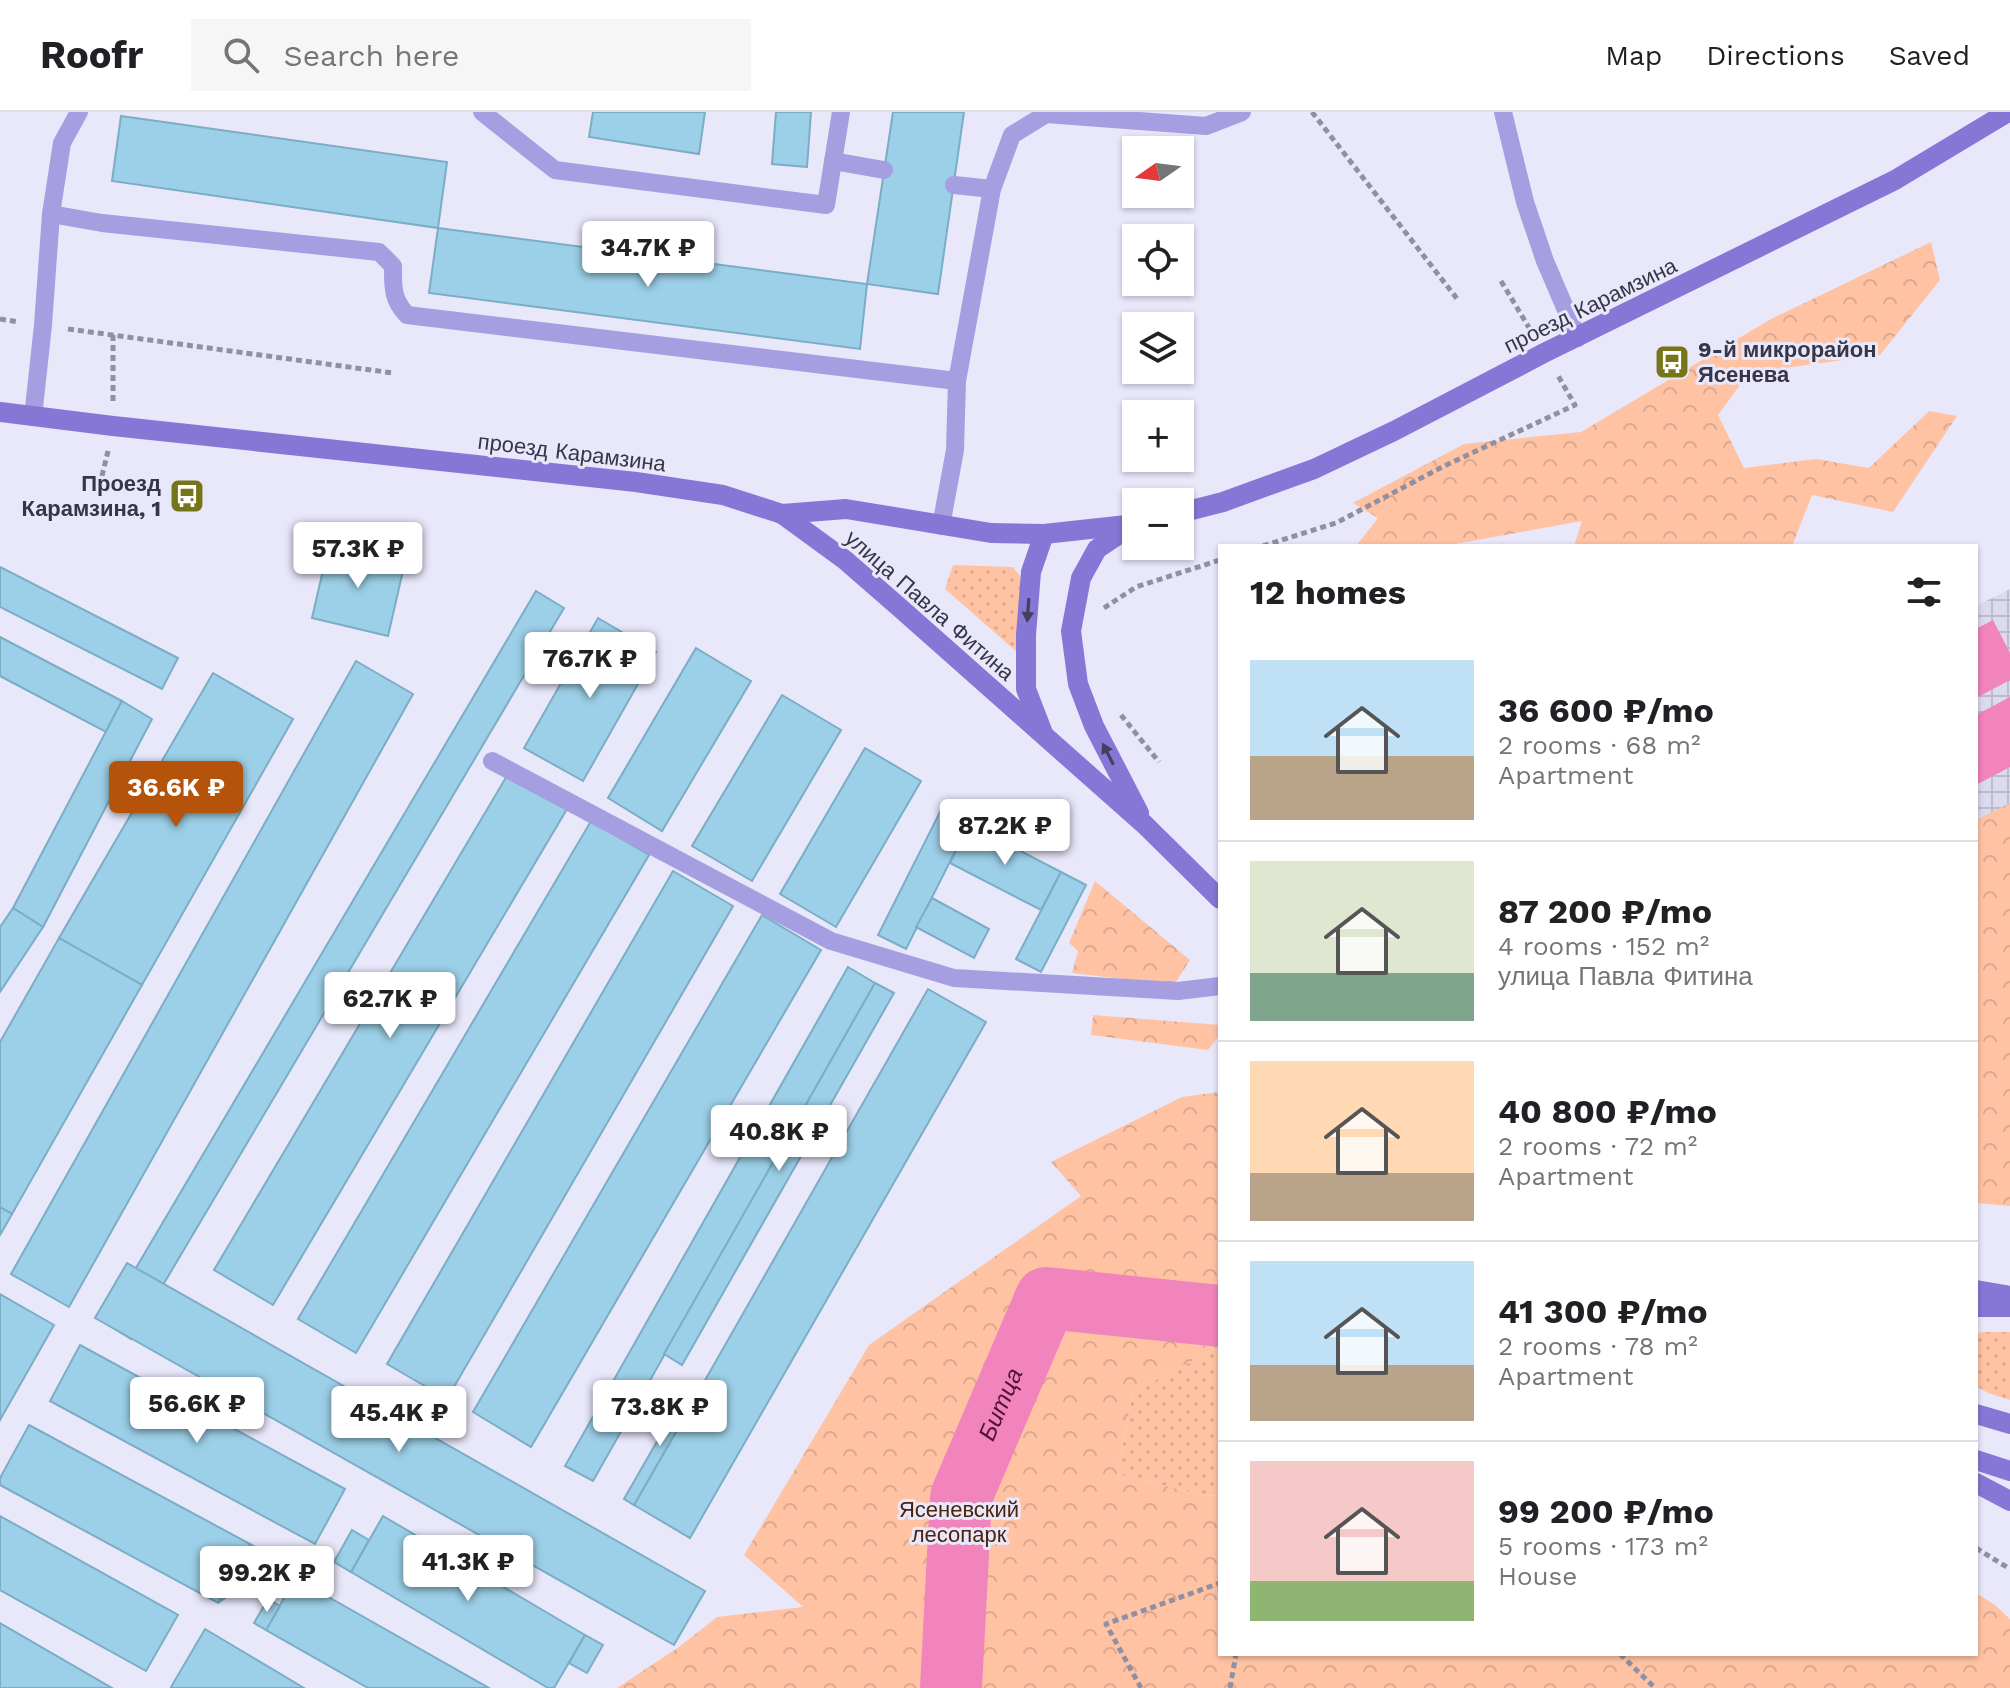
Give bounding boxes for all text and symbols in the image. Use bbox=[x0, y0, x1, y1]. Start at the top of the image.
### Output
search box bbox=[191, 19, 751, 91]
text: Roofr bbox=[40, 33, 143, 77]
icon: search bbox=[219, 33, 263, 77]
text: Search here bbox=[283, 38, 459, 73]
text: Map bbox=[1605, 39, 1662, 72]
text: Directions bbox=[1706, 39, 1845, 72]
text: Saved bbox=[1889, 39, 1970, 72]
north arrow bbox=[1122, 136, 1194, 208]
map controls bbox=[1122, 136, 1194, 560]
pin: 34.7K ₽ bbox=[574, 221, 722, 289]
button: locate bbox=[1122, 224, 1194, 296]
text: 34.7K ₽ bbox=[600, 232, 696, 262]
street label: проезд Карамзина bbox=[1500, 252, 1681, 358]
button: layers bbox=[1122, 312, 1194, 384]
place label: 9-й микрорайон Ясенева bbox=[1698, 337, 1877, 387]
bus stop icon: 9-й микрорайон Ясенева bbox=[1653, 343, 1691, 381]
button: + bbox=[1122, 400, 1194, 472]
street label: проезд Карамзина bbox=[476, 429, 668, 477]
place label: Проезд Карамзина, 1 bbox=[21, 471, 161, 521]
bus stop icon: Проезд Карамзина, 1 bbox=[168, 477, 206, 515]
button: − bbox=[1122, 488, 1194, 560]
pin: 57.3K ₽ bbox=[284, 522, 432, 590]
street label: улица Павла Фитина bbox=[840, 525, 1020, 686]
text: 57.3K ₽ bbox=[311, 533, 405, 563]
icon: filters bbox=[1902, 570, 1946, 614]
text: 12 homes bbox=[1250, 572, 1406, 612]
one-way arrow bbox=[1021, 598, 1034, 623]
pin: 76.7K ₽ bbox=[516, 632, 664, 700]
text: 76.7K ₽ bbox=[543, 643, 637, 673]
text: 36 600 ₽/mo bbox=[1498, 690, 1714, 730]
icon: home bbox=[1314, 692, 1410, 788]
text: 2 rooms · 68 m² bbox=[1498, 730, 1700, 760]
one-way arrow bbox=[1102, 743, 1115, 766]
text: Apartment bbox=[1498, 760, 1634, 790]
pin: 36.6K ₽ bbox=[102, 761, 250, 829]
text: 36.6K ₽ bbox=[127, 772, 225, 802]
pin: 87.2K ₽ bbox=[931, 799, 1079, 867]
text: 87.2K ₽ bbox=[958, 810, 1052, 840]
text: 87 200 ₽/mo bbox=[1498, 891, 1712, 931]
icon: home bbox=[1314, 893, 1410, 989]
text: 4 rooms · 152 m² bbox=[1498, 931, 1709, 961]
text: улица Павла Фитина bbox=[1498, 961, 1753, 991]
pin: 62.7K ₽ bbox=[316, 972, 464, 1040]
text: 62.7K ₽ bbox=[342, 983, 438, 1013]
text: 40 800 ₽/mo bbox=[1498, 1091, 1717, 1131]
icon: home bbox=[1314, 1093, 1410, 1189]
pin: 40.8K ₽ bbox=[705, 1105, 853, 1173]
text: 40.8K ₽ bbox=[729, 1116, 829, 1146]
text: 2 rooms · 72 m² bbox=[1498, 1131, 1697, 1161]
text: Apartment bbox=[1498, 1161, 1634, 1191]
text: 41 300 ₽/mo bbox=[1498, 1291, 1708, 1331]
icon: home bbox=[1314, 1293, 1410, 1389]
text: 2 rooms · 78 m² bbox=[1498, 1331, 1698, 1361]
text: Apartment bbox=[1498, 1361, 1634, 1391]
water label: Битца bbox=[973, 1364, 1028, 1445]
pin: 56.6K ₽ bbox=[123, 1377, 271, 1445]
pin: 73.8K ₽ bbox=[586, 1380, 734, 1448]
pin: 45.4K ₽ bbox=[325, 1386, 473, 1454]
text: 56.6K ₽ bbox=[148, 1388, 246, 1418]
text: 73.8K ₽ bbox=[611, 1391, 709, 1421]
text: 45.4K ₽ bbox=[349, 1397, 449, 1427]
text: 99 200 ₽/mo bbox=[1498, 1491, 1714, 1531]
icon: home bbox=[1314, 1493, 1410, 1589]
park label: Ясеневский лесопарк bbox=[899, 1497, 1019, 1547]
text: 5 rooms · 173 m² bbox=[1498, 1531, 1708, 1561]
pin: 41.3K ₽ bbox=[394, 1535, 542, 1603]
pin: 99.2K ₽ bbox=[193, 1546, 341, 1614]
text: 41.3K ₽ bbox=[421, 1546, 515, 1576]
text: 99.2K ₽ bbox=[218, 1557, 316, 1587]
text: House bbox=[1498, 1561, 1577, 1591]

